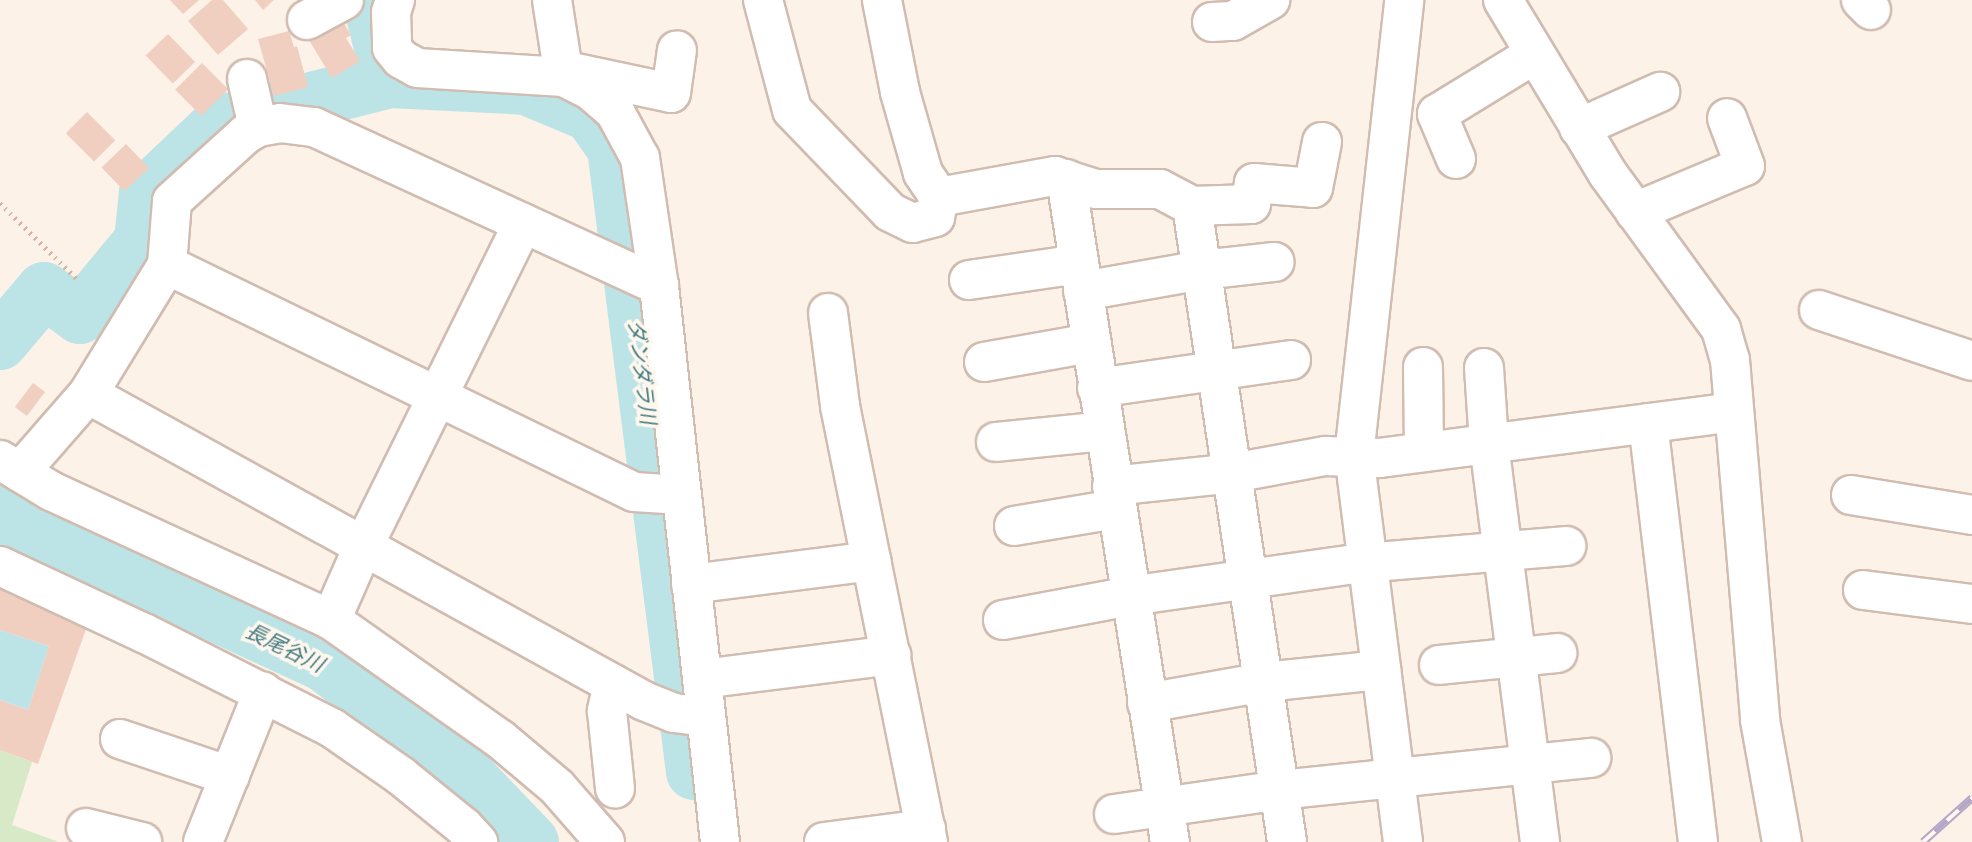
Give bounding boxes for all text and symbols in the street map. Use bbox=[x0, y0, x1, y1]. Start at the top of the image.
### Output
water label: ダンダラ川 bbox=[624, 318, 662, 426]
water label: 長尾谷川 bbox=[242, 617, 328, 677]

